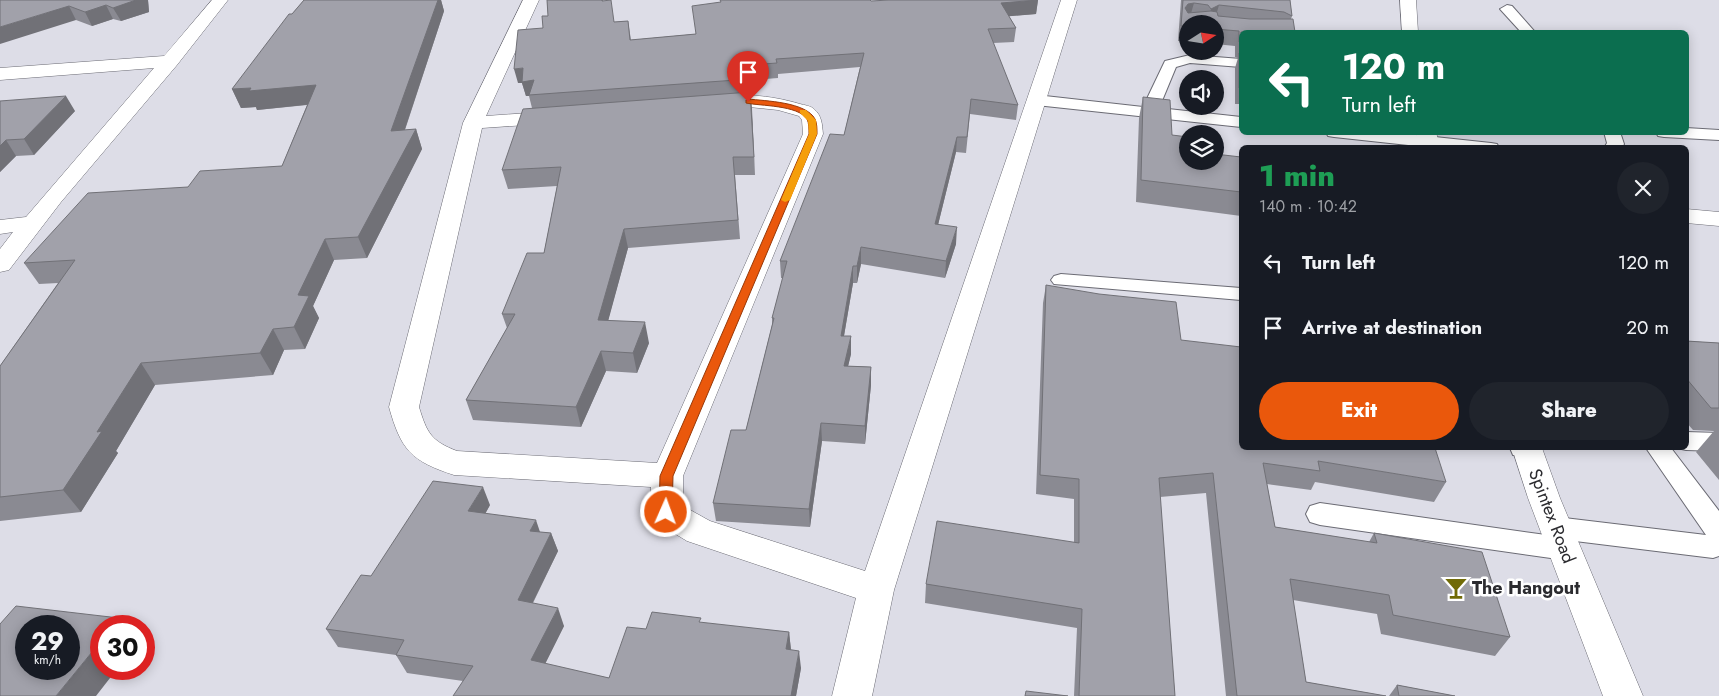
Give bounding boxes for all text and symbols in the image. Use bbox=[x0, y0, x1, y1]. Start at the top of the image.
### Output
north arrow bbox=[1179, 15, 1224, 60]
map controls bbox=[1179, 15, 1224, 170]
text: 120 m bbox=[1342, 42, 1445, 92]
icon: left bbox=[1259, 50, 1324, 115]
pin bbox=[727, 51, 769, 102]
icon: arrive bbox=[734, 58, 762, 86]
button: sound bbox=[1179, 70, 1224, 115]
text: Turn left bbox=[1342, 88, 1416, 120]
button: layers bbox=[1179, 125, 1224, 170]
text: 1 min bbox=[1259, 154, 1335, 197]
button: close bbox=[1617, 162, 1669, 214]
text: 140 m · 10:42 bbox=[1259, 195, 1357, 218]
icon: left bbox=[1259, 249, 1287, 277]
text: Turn left bbox=[1302, 249, 1375, 276]
text: 120 m bbox=[1618, 249, 1669, 276]
icon: arrive bbox=[1259, 314, 1287, 342]
text: Arrive at destination bbox=[1302, 314, 1482, 341]
text: 20 m bbox=[1626, 314, 1669, 341]
button: Exit bbox=[1259, 382, 1459, 440]
button: Share bbox=[1469, 382, 1669, 440]
street label: Spintex Road bbox=[1522, 465, 1582, 567]
position arrow bbox=[639, 485, 691, 537]
bar icon: The Hangout bbox=[1443, 575, 1469, 601]
place label: The Hangout bbox=[1472, 575, 1580, 601]
speed limit sign: 30 bbox=[90, 615, 155, 680]
text: 29 bbox=[31, 623, 64, 659]
text: km/h bbox=[34, 651, 61, 669]

